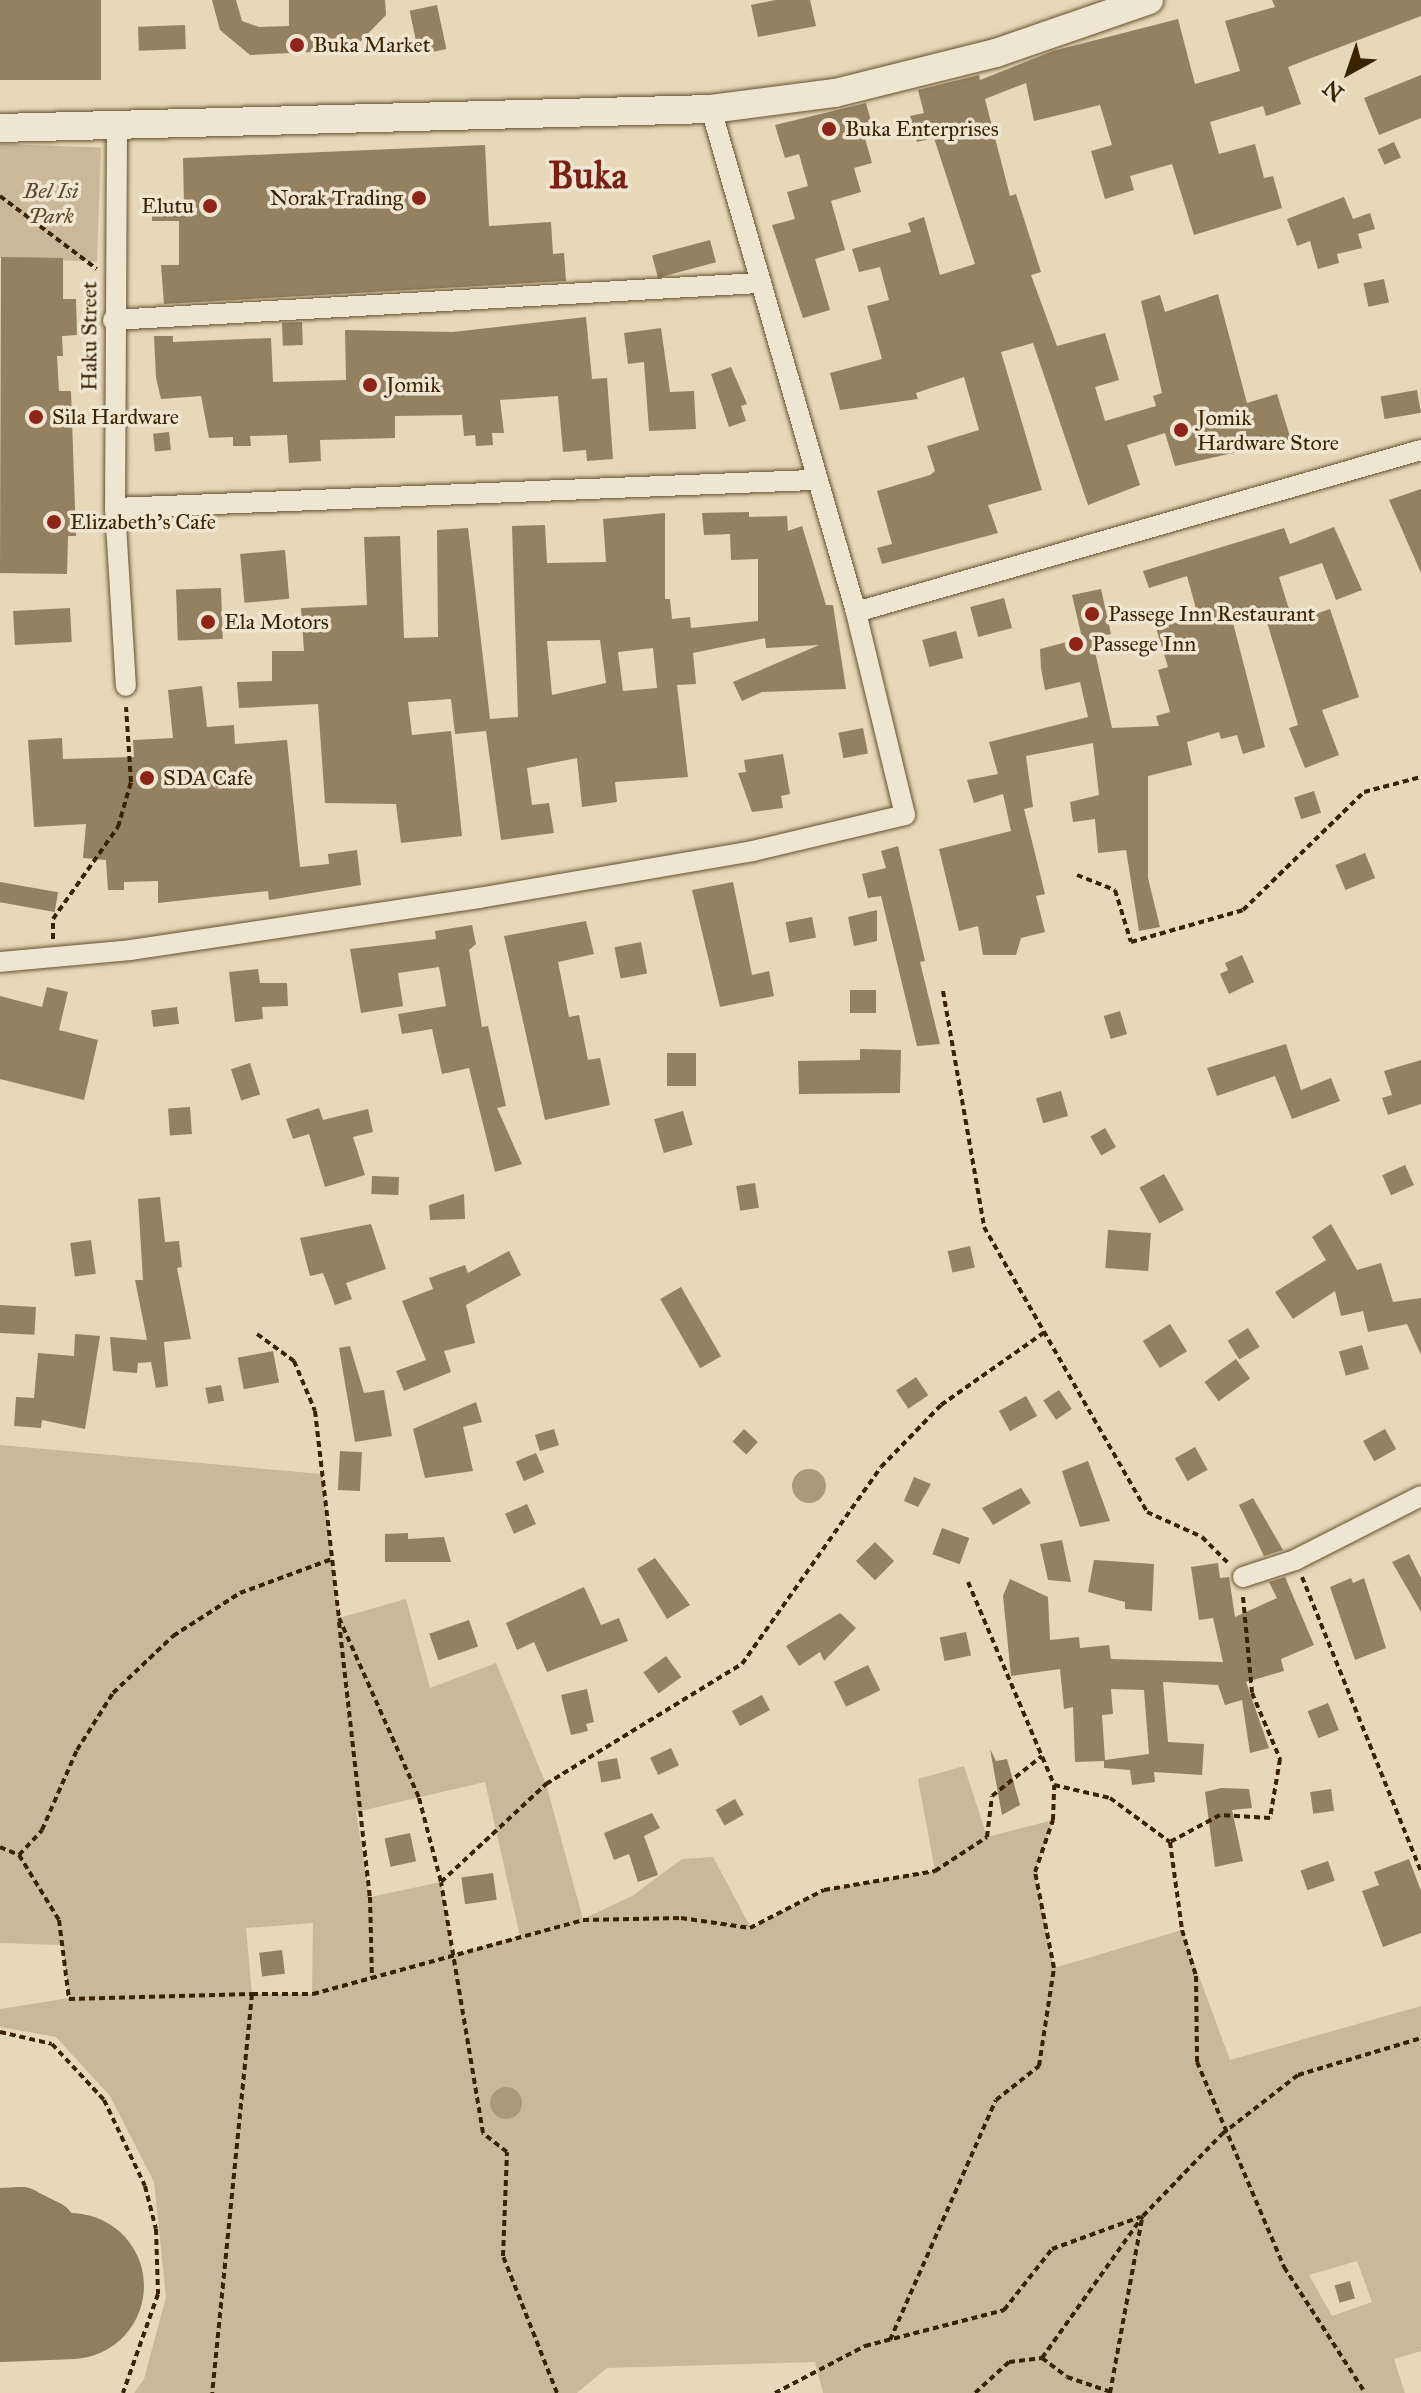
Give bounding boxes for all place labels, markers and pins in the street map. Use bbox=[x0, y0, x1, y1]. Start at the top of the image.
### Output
place label: Buka Market bbox=[313, 32, 431, 58]
marker: Buka Market bbox=[288, 36, 306, 54]
place label: Buka Enterprises bbox=[845, 116, 999, 142]
marker: Buka Enterprises bbox=[820, 120, 838, 138]
place label: Norak Trading bbox=[270, 185, 403, 211]
marker: Norak Trading bbox=[410, 189, 428, 207]
place label: Elutu bbox=[141, 193, 194, 219]
marker: Elutu bbox=[201, 197, 219, 215]
place label: Jomik bbox=[386, 372, 440, 398]
marker: Jomik bbox=[361, 376, 379, 394]
place label: Sila Hardware bbox=[52, 404, 179, 430]
place label: Jomik Hardware Store bbox=[1197, 404, 1339, 456]
marker: Sila Hardware bbox=[27, 408, 45, 426]
marker: Jomik Hardware Store bbox=[1172, 421, 1190, 439]
place label: Elizabeth's Cafe bbox=[70, 509, 216, 535]
marker: Elizabeth's Cafe bbox=[45, 513, 63, 531]
place label: Passege Inn Restaurant bbox=[1108, 601, 1315, 627]
marker: Passege Inn Restaurant bbox=[1083, 605, 1101, 623]
place label: Ela Motors bbox=[224, 609, 329, 635]
marker: Ela Motors bbox=[199, 613, 217, 631]
place label: Passege Inn bbox=[1092, 631, 1196, 657]
marker: Passege Inn bbox=[1067, 635, 1085, 653]
place label: SDA Cafe bbox=[163, 765, 253, 791]
marker: SDA Cafe bbox=[138, 769, 156, 787]

